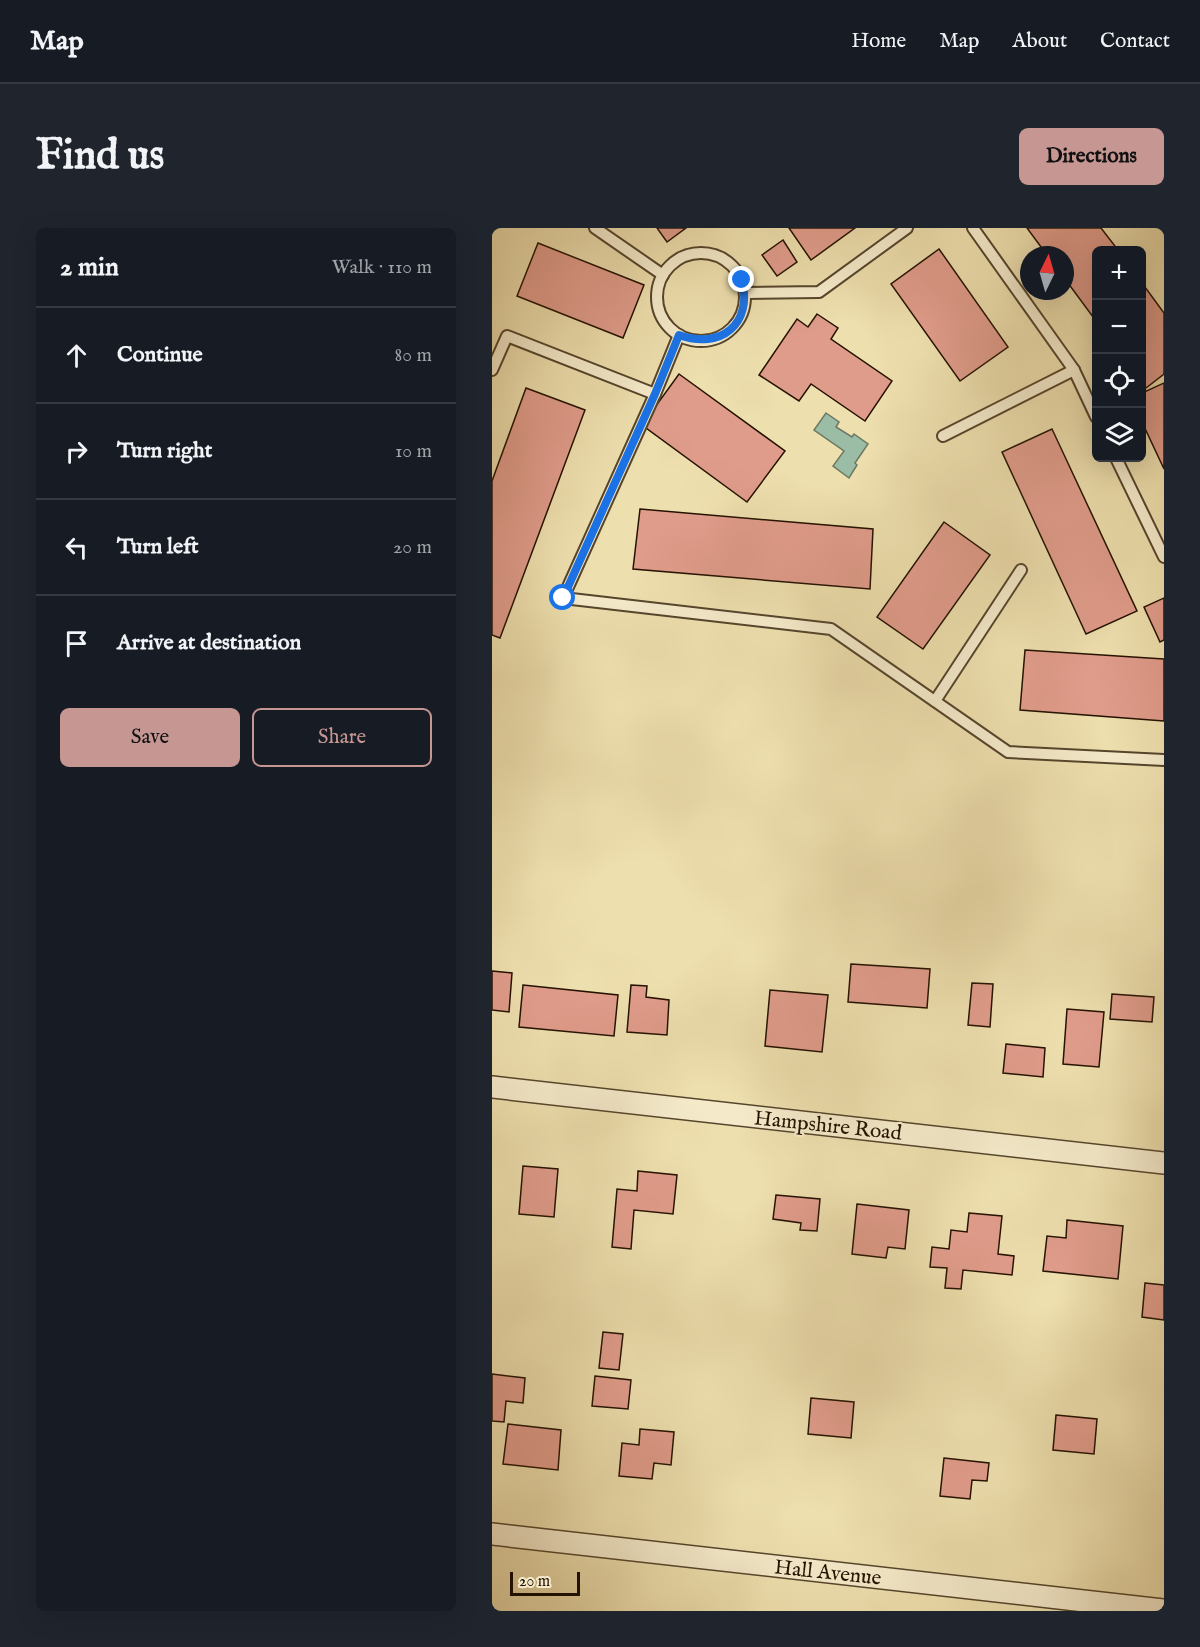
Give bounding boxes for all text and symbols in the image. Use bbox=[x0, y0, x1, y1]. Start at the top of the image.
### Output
text: Map bbox=[30, 24, 84, 59]
text: Home bbox=[851, 28, 906, 55]
text: Map bbox=[939, 28, 979, 55]
text: About bbox=[1012, 28, 1067, 55]
text: Contact bbox=[1100, 28, 1170, 55]
button: Directions bbox=[1019, 128, 1164, 185]
text: Find us bbox=[36, 130, 164, 183]
north arrow bbox=[1020, 246, 1074, 300]
map controls bbox=[1092, 246, 1146, 462]
button: + bbox=[1092, 246, 1146, 300]
text: 2 min bbox=[60, 251, 119, 284]
text: Walk · 110 m bbox=[332, 255, 432, 280]
route end bbox=[728, 266, 754, 292]
button: − bbox=[1092, 300, 1146, 354]
icon: ahead bbox=[60, 339, 93, 372]
text: Continue bbox=[117, 341, 203, 369]
text: 80 m bbox=[395, 343, 432, 368]
button: locate bbox=[1092, 354, 1146, 408]
button: layers bbox=[1092, 408, 1146, 462]
icon: right bbox=[60, 435, 93, 468]
text: Turn right bbox=[117, 437, 212, 465]
text: 10 m bbox=[395, 439, 432, 464]
icon: left bbox=[60, 531, 93, 564]
text: Turn left bbox=[117, 533, 199, 561]
text: 20 m bbox=[393, 535, 432, 560]
route start bbox=[549, 584, 575, 610]
icon: arrive bbox=[60, 627, 93, 660]
text: Arrive at destination bbox=[117, 629, 301, 657]
button: Save bbox=[60, 708, 240, 767]
button: Share bbox=[252, 708, 432, 767]
street label: Hampshire Road bbox=[753, 1105, 904, 1148]
street label: Hall Avenue bbox=[773, 1554, 883, 1593]
scale bar bbox=[510, 1569, 580, 1596]
text: 20 m bbox=[519, 1572, 550, 1592]

